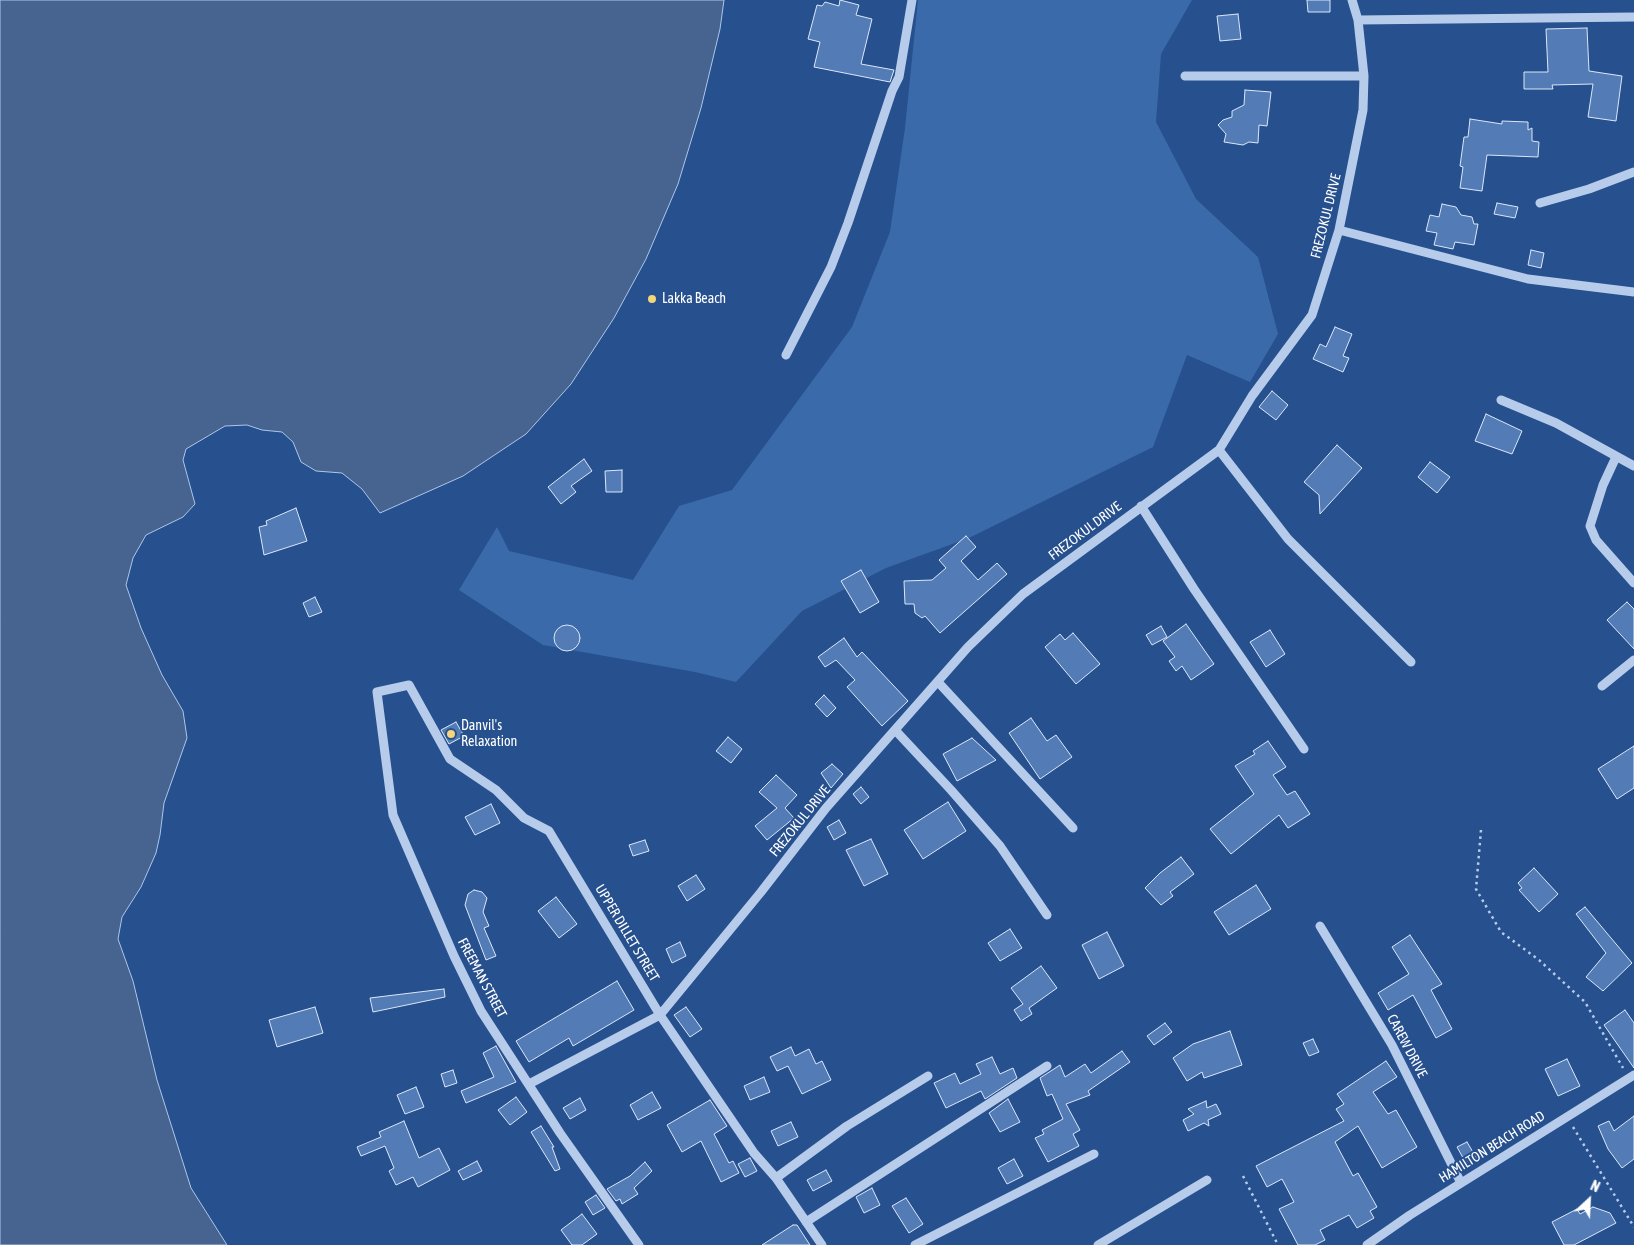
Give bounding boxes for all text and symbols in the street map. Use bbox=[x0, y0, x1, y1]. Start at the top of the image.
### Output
street label: FREZOKUL DRIVE bbox=[1307, 172, 1345, 260]
place label: Lakka Beach bbox=[662, 291, 726, 307]
marker: Lakka Beach bbox=[646, 293, 658, 305]
street label: FREZOKUL DRIVE bbox=[1045, 498, 1125, 564]
place label: Danvil's Relaxation bbox=[461, 718, 517, 750]
marker: Danvil's Relaxation bbox=[445, 728, 457, 740]
street label: FREZOKUL DRIVE bbox=[766, 782, 834, 860]
street label: UPPER DILLET STREET bbox=[591, 881, 663, 985]
street label: FREEMAN STREET bbox=[454, 935, 510, 1021]
street label: CAREW DRIVE bbox=[1383, 1011, 1431, 1081]
street label: HAMILTON BEACH ROAD bbox=[1436, 1108, 1548, 1186]
north arrow bbox=[1564, 1175, 1614, 1225]
text: N bbox=[1588, 1177, 1602, 1195]

